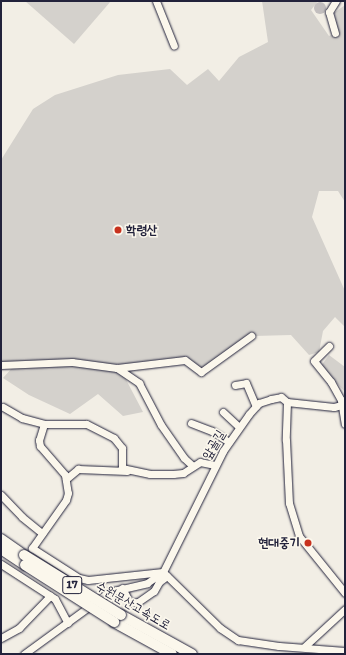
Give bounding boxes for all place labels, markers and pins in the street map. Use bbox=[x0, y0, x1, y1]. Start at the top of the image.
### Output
place label: 학령산 bbox=[126, 222, 157, 238]
marker: 학령산 bbox=[113, 225, 123, 235]
place label: 현대중기 bbox=[258, 535, 300, 551]
marker: 현대중기 bbox=[303, 538, 313, 548]

